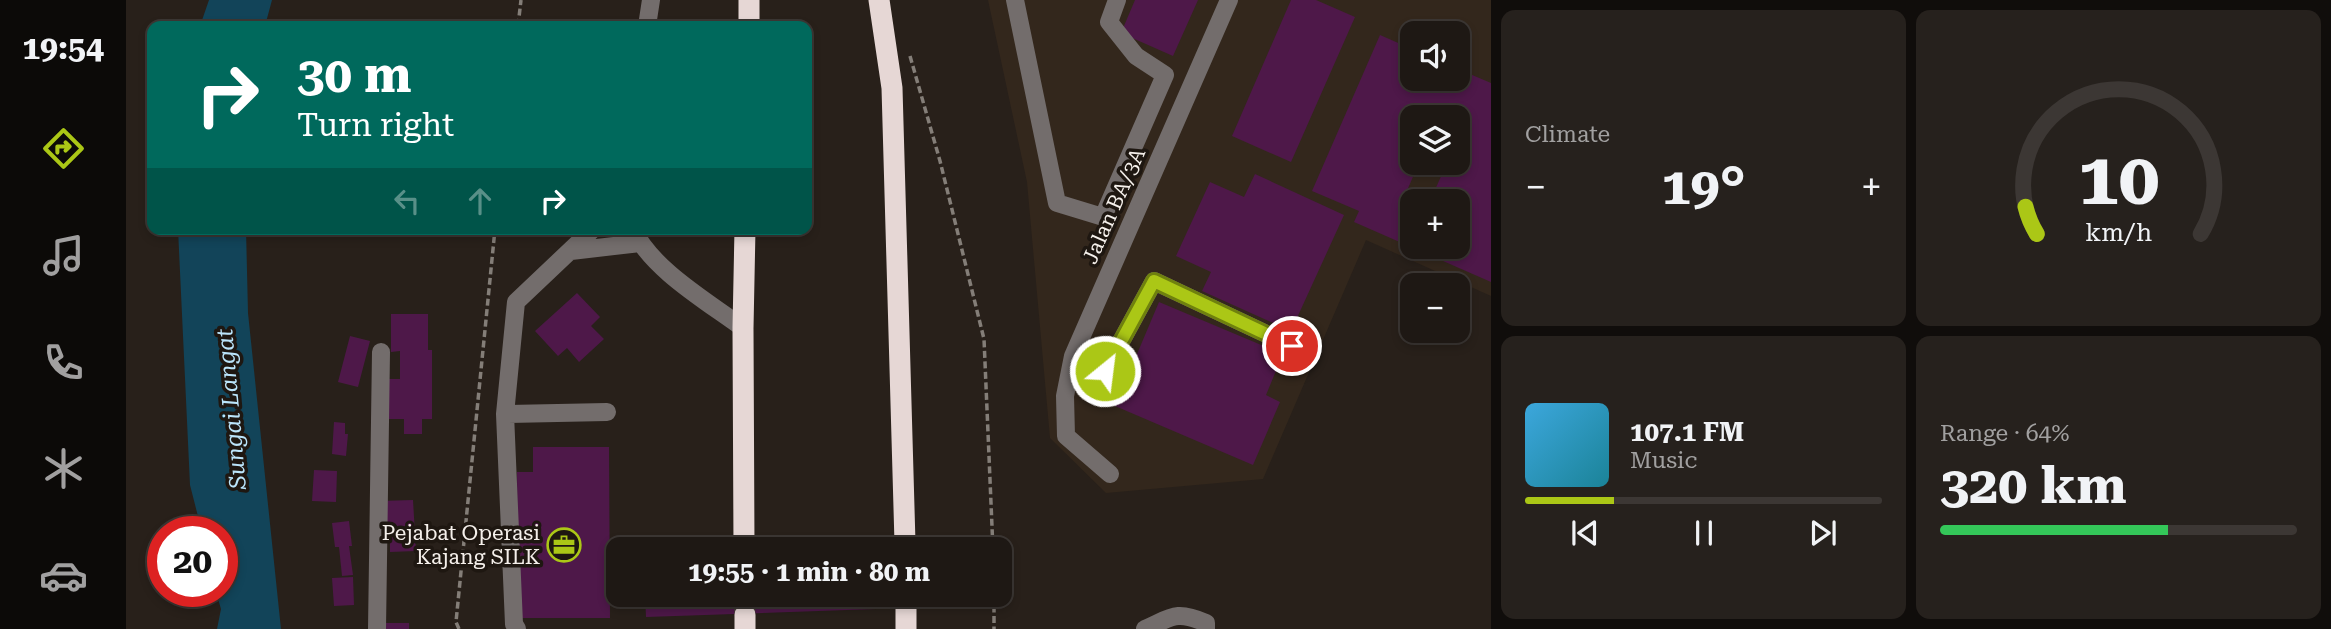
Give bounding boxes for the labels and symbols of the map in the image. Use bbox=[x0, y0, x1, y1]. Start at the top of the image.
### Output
street label: Jalan BA/3A bbox=[1078, 144, 1150, 268]
pin bbox=[1262, 316, 1322, 376]
water label: Sungai Langat bbox=[211, 327, 252, 492]
position arrow bbox=[1068, 334, 1142, 408]
speed limit sign: 20 bbox=[147, 516, 238, 607]
place label: Pejabat Operasi Kajang SILK bbox=[382, 521, 540, 569]
office icon: Pejabat Operasi Kajang SILK bbox=[545, 526, 583, 564]

